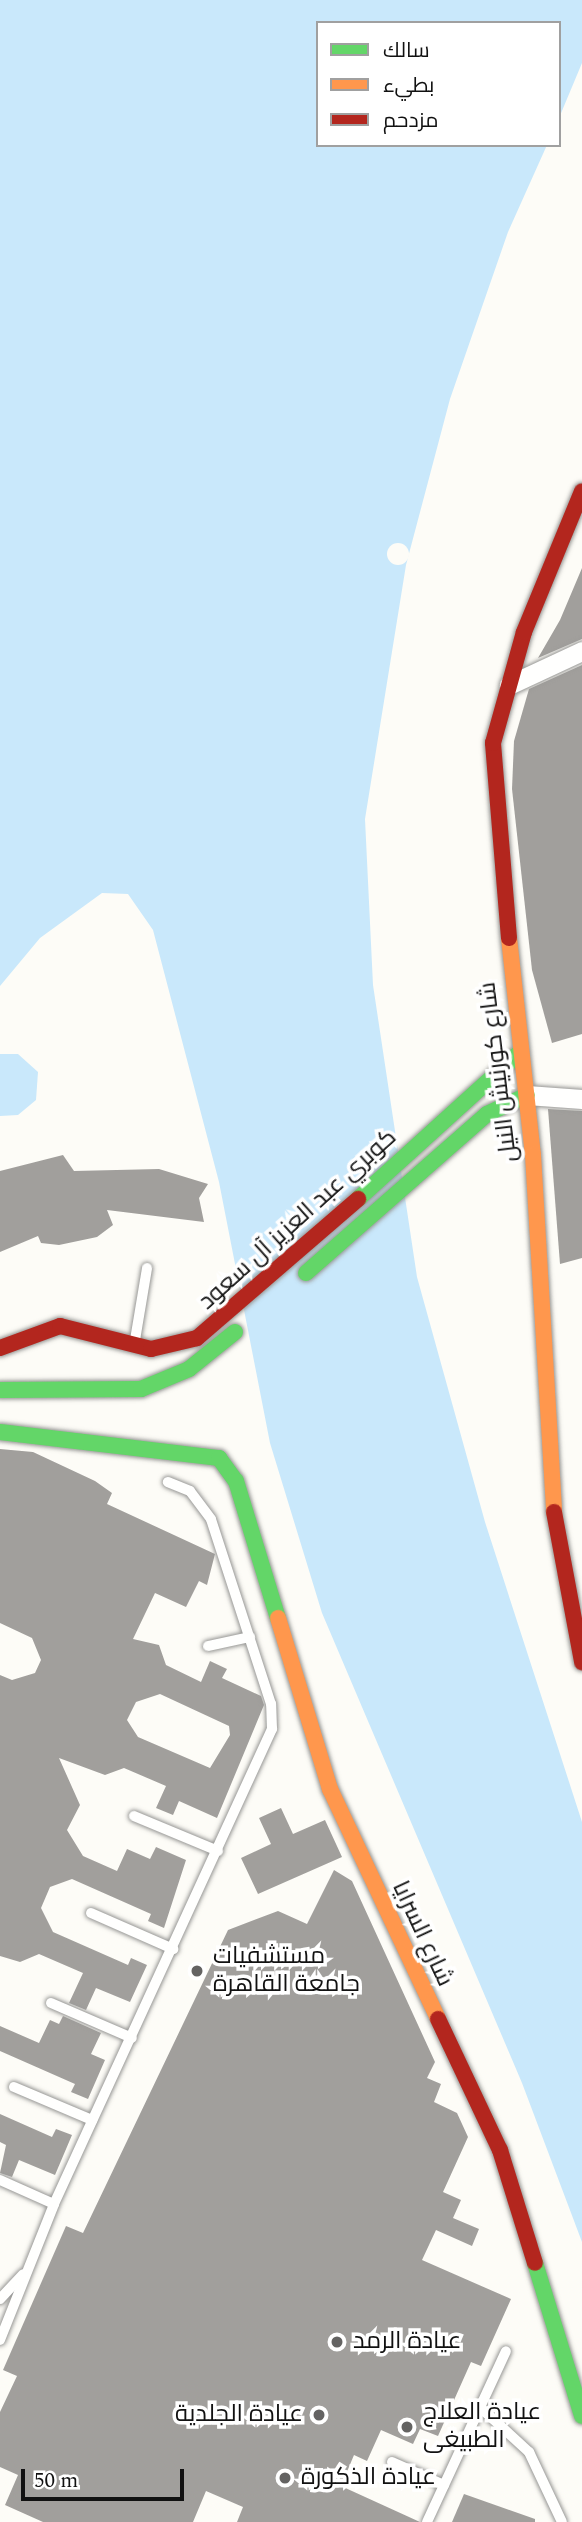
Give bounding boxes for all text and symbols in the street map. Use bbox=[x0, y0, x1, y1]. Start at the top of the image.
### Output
legend bbox=[316, 21, 561, 147]
text: سالك bbox=[383, 35, 430, 67]
text: بطيء bbox=[383, 70, 434, 102]
text: مزدحم bbox=[383, 105, 438, 137]
street label: شارع كورنيش النيل bbox=[474, 980, 524, 1164]
street label: كوبري عبد العزيز آل سعود bbox=[193, 1124, 403, 1316]
street label: شارع السرايا bbox=[385, 1877, 459, 1991]
place label: مستشفيات جامعة القاهرة bbox=[213, 1943, 360, 1999]
marker: مستشفيات جامعة القاهرة bbox=[187, 1961, 207, 1981]
place label: عيادة الرمد bbox=[353, 2328, 461, 2356]
marker: عيادة الرمد bbox=[327, 2332, 347, 2352]
place label: عيادة العلاج الطبيغى bbox=[423, 2399, 541, 2455]
place label: عيادة الجلدية bbox=[175, 2401, 303, 2429]
marker: عيادة الجلدية bbox=[309, 2405, 329, 2425]
marker: عيادة العلاج الطبيغى bbox=[397, 2417, 417, 2437]
scale bar bbox=[24, 2456, 187, 2500]
place label: عيادة الذكورة bbox=[301, 2464, 436, 2492]
text: 50 m bbox=[34, 2465, 78, 2497]
marker: عيادة الذكورة bbox=[275, 2468, 295, 2488]

